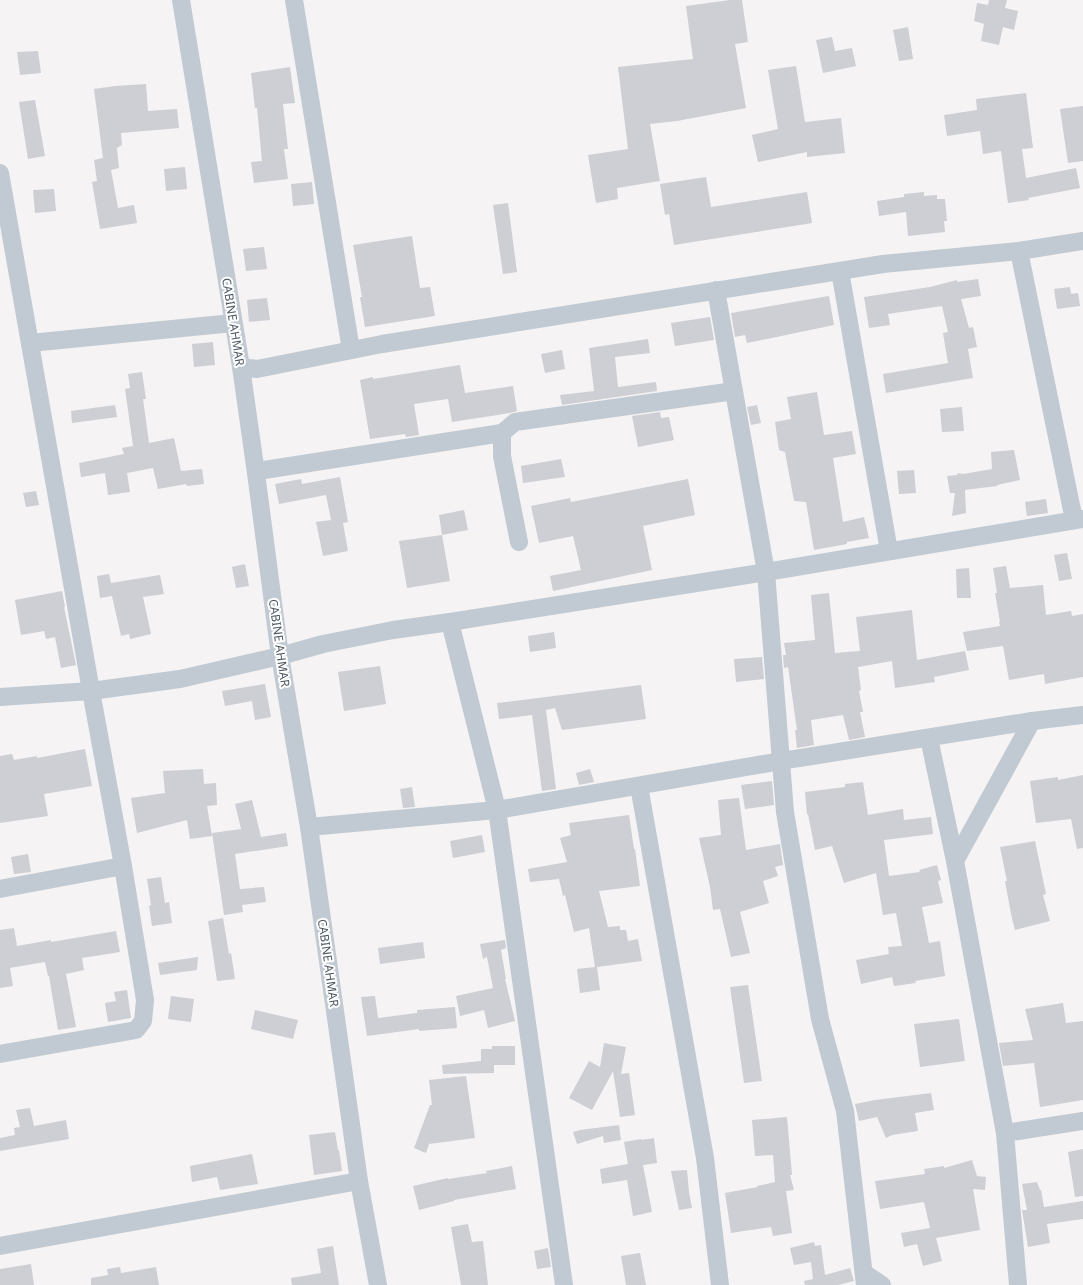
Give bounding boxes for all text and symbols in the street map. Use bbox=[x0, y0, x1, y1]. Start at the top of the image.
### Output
street label: CABINE AHMAR bbox=[218, 277, 249, 368]
street label: CABINE AHMAR bbox=[265, 598, 294, 689]
street label: CABINE AHMAR bbox=[314, 918, 343, 1009]

